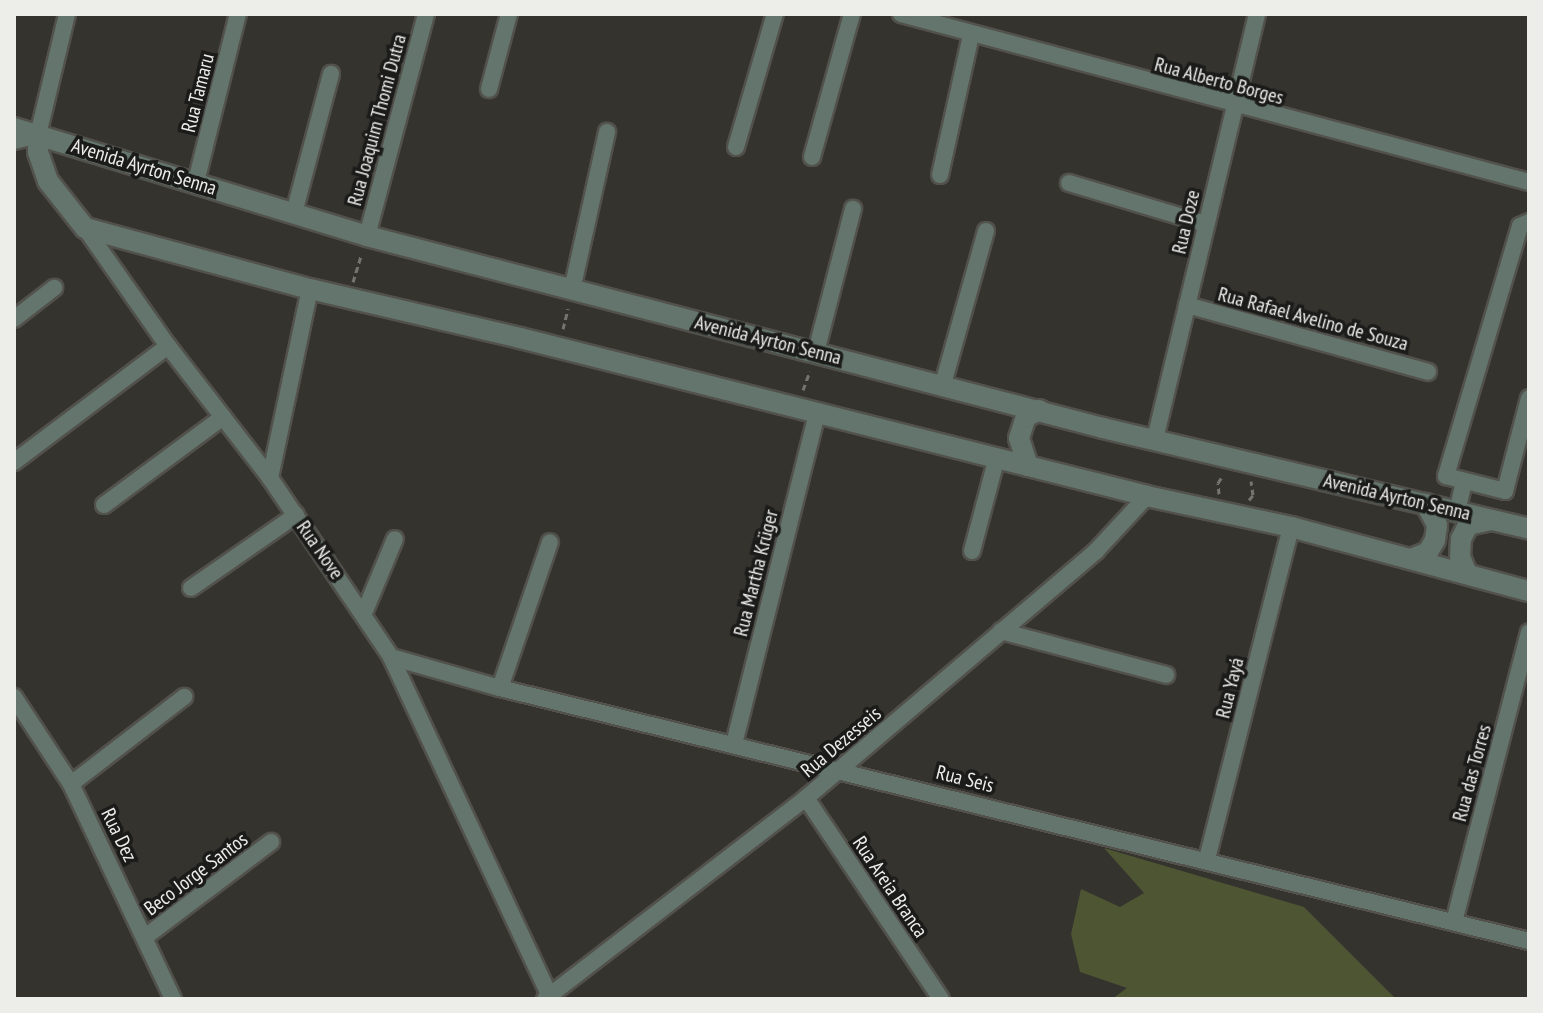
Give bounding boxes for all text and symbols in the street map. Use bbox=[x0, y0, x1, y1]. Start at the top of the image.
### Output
street label: Rua Joaquim Thomi Dutra bbox=[342, 31, 412, 209]
street label: Rua Tamaru bbox=[177, 51, 219, 135]
street label: Rua Alberto Borges bbox=[1152, 52, 1286, 110]
street label: Avenida Ayrton Senna bbox=[68, 134, 220, 200]
street label: Rua Doze bbox=[1167, 188, 1205, 256]
street label: Rua Rafael Avelino de Souza bbox=[1215, 282, 1411, 356]
street label: Avenida Ayrton Senna bbox=[692, 310, 844, 370]
street label: Avenida Ayrton Senna bbox=[1321, 468, 1473, 526]
street label: Rua Martha Krüger bbox=[729, 507, 783, 639]
street label: Rua Nove bbox=[291, 516, 349, 584]
street label: Rua Yayá bbox=[1211, 655, 1249, 721]
street label: Rua Dezesseis bbox=[796, 702, 886, 782]
street label: Rua das Torres bbox=[1448, 722, 1496, 824]
street label: Rua Seis bbox=[934, 760, 996, 798]
street label: Rua Dez bbox=[96, 804, 142, 866]
street label: Beco Jorge Santos bbox=[140, 827, 252, 921]
street label: Rua Areia Branca bbox=[847, 832, 933, 942]

